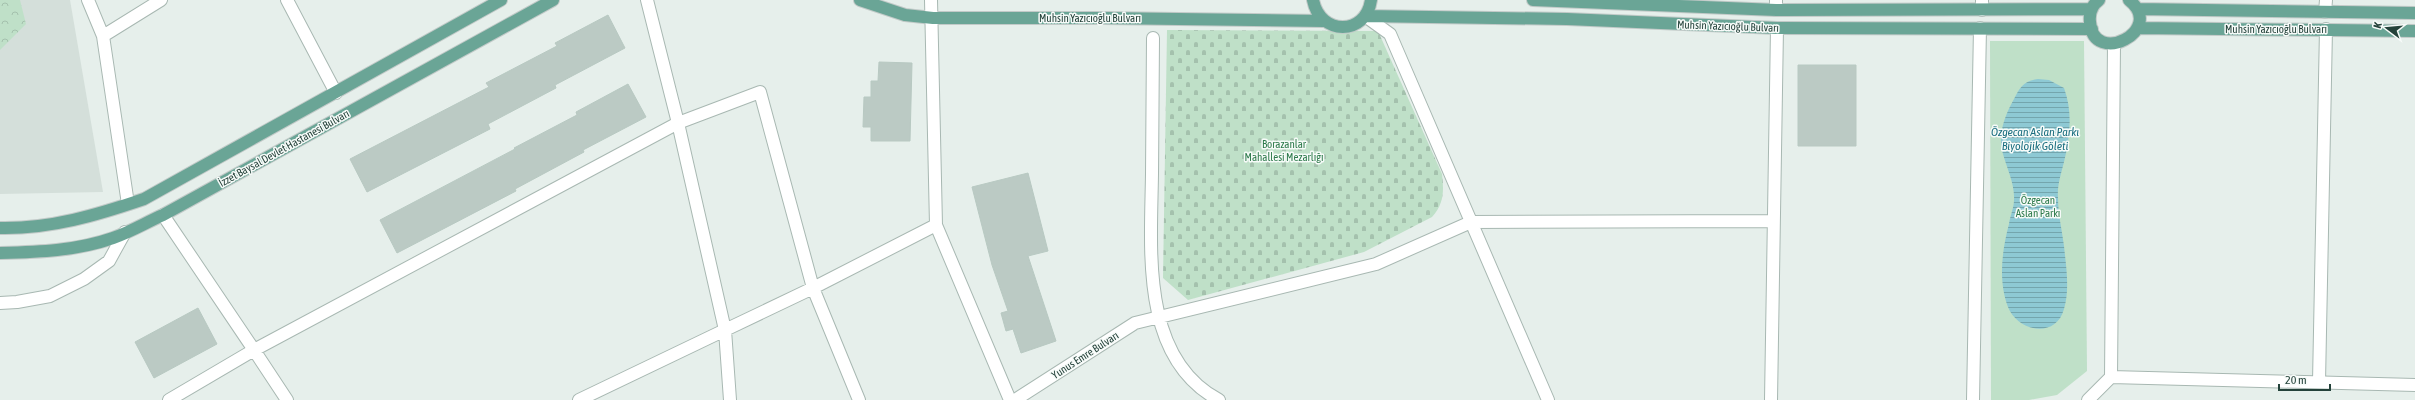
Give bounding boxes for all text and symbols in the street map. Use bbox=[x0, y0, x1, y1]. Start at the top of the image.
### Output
north arrow bbox=[2367, 8, 2407, 48]
street label: Muhsin Yazıcıoğlu Bulvarı bbox=[1039, 12, 1141, 24]
street label: Muhsin Yazıcıoğlu Bulvarı bbox=[1677, 18, 1779, 34]
text: K bbox=[2371, 20, 2384, 29]
street label: Muhsin Yazıcıoğlu Bulvarı bbox=[2225, 23, 2327, 35]
street label: İzzet Baysal Devlet Hastanesi Bulvarı bbox=[217, 107, 351, 189]
water label: Özgecan Aslan Parkı Biyolojik Göleti bbox=[1991, 125, 2079, 153]
park label: Borazanlar Mahallesi Mezarlığı bbox=[1245, 138, 1323, 163]
park label: Özgecan Aslan Parkı bbox=[2016, 194, 2060, 219]
street label: Yunus Emre Bulvarı bbox=[1049, 329, 1121, 381]
scale bar bbox=[2279, 366, 2330, 392]
text: 20 m bbox=[2285, 373, 2307, 387]

